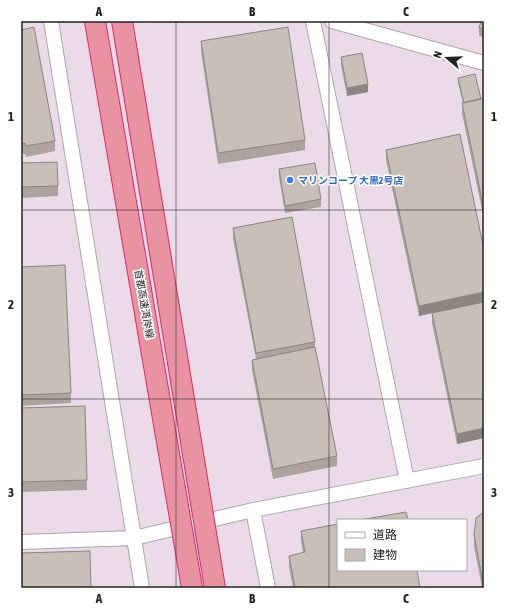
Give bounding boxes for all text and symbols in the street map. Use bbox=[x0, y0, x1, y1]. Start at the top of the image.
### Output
text: A bbox=[95, 4, 103, 19]
text: B bbox=[249, 4, 256, 19]
text: C bbox=[403, 4, 409, 19]
north arrow bbox=[427, 38, 467, 78]
text: N bbox=[431, 50, 444, 60]
text: 1 bbox=[8, 109, 14, 124]
text: 1 bbox=[491, 109, 497, 124]
marker: マリンコープ 大黒2号店 bbox=[285, 175, 295, 185]
place label: マリンコープ 大黒2号店 bbox=[298, 175, 403, 186]
street label: 首都高速湾岸線 bbox=[133, 269, 155, 339]
text: 2 bbox=[8, 297, 14, 312]
text: 2 bbox=[491, 297, 497, 312]
text: 3 bbox=[8, 485, 14, 500]
text: 3 bbox=[491, 485, 497, 500]
legend bbox=[337, 519, 467, 571]
text: 道路 bbox=[373, 528, 397, 542]
text: 建物 bbox=[373, 548, 397, 562]
text: A bbox=[95, 591, 103, 606]
text: B bbox=[249, 591, 256, 606]
text: C bbox=[403, 591, 409, 606]

